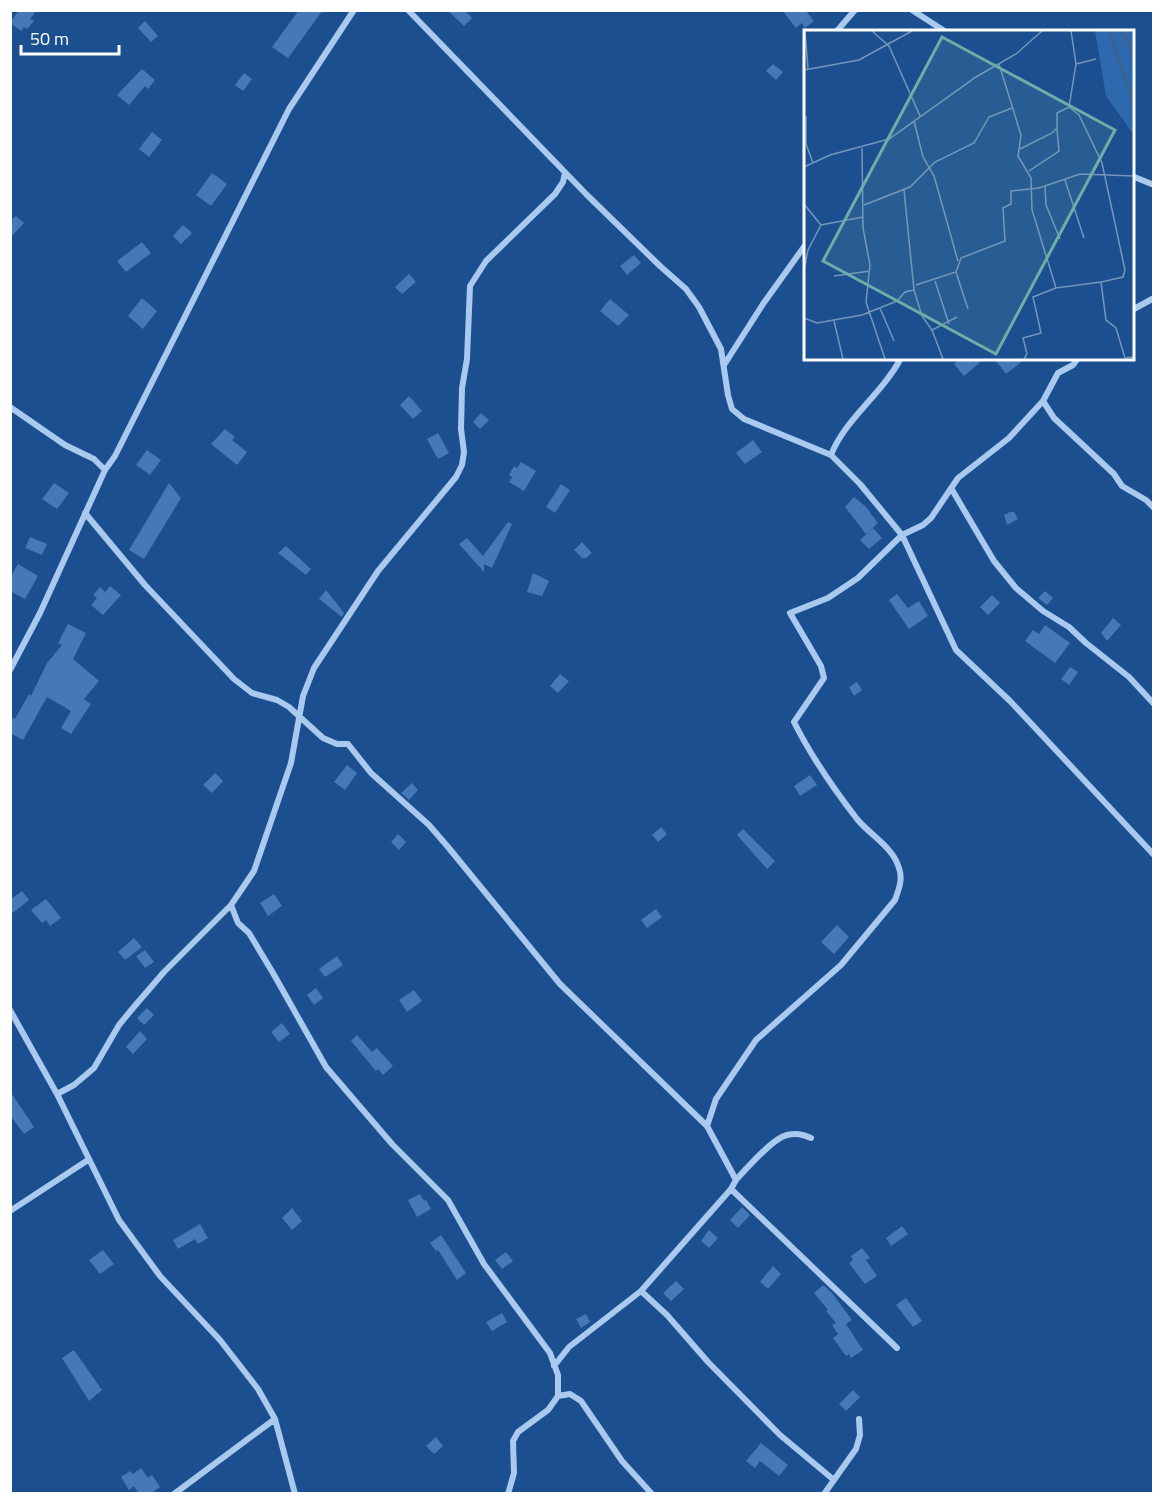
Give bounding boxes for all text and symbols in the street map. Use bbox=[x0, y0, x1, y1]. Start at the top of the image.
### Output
scale bar bbox=[21, 18, 118, 56]
text: 50 m bbox=[30, 25, 69, 52]
inset map bbox=[804, 30, 1134, 360]

